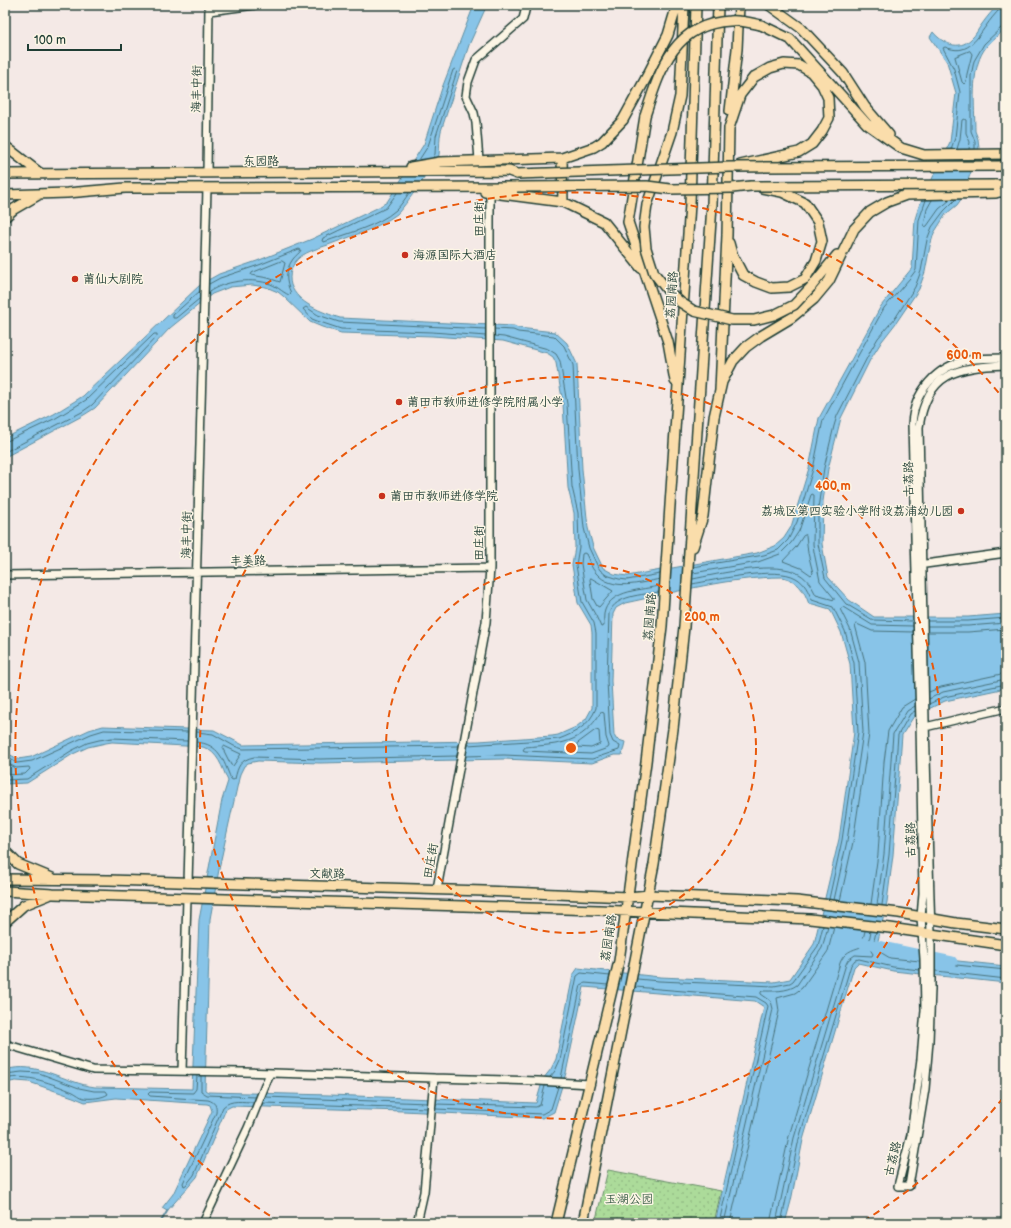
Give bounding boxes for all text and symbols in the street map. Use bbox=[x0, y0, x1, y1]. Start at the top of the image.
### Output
scale bar bbox=[28, 26, 121, 52]
text: 100 m bbox=[34, 33, 66, 48]
street label: 海丰中街 bbox=[189, 65, 205, 113]
street label: 东园路 bbox=[243, 154, 279, 169]
street label: 田庄街 bbox=[472, 201, 487, 237]
place label: 海源国际大酒店 bbox=[413, 248, 497, 263]
marker: 海源国际大酒店 bbox=[400, 250, 410, 260]
street label: 荔园南路 bbox=[663, 271, 681, 319]
place label: 莆仙大剧院 bbox=[83, 272, 143, 287]
marker: 莆仙大剧院 bbox=[70, 274, 80, 284]
text: 600 m bbox=[946, 348, 982, 363]
place label: 莆田市教师进修学院附属小学 bbox=[407, 395, 563, 410]
marker: 莆田市教师进修学院附属小学 bbox=[394, 397, 404, 407]
street label: 古荔路 bbox=[901, 461, 917, 497]
text: 400 m bbox=[815, 479, 851, 494]
place label: 莆田市教师进修学院 bbox=[390, 489, 498, 504]
marker: 莆田市教师进修学院 bbox=[377, 491, 387, 501]
place label: 荔城区第四实验小学附设荔浦幼儿园 bbox=[761, 504, 953, 519]
marker: 荔城区第四实验小学附设荔浦幼儿园 bbox=[956, 506, 966, 516]
street label: 海丰中街 bbox=[179, 511, 195, 559]
street label: 田庄街 bbox=[472, 525, 487, 561]
street label: 丰美路 bbox=[230, 553, 266, 569]
street label: 荔园南路 bbox=[640, 592, 660, 642]
text: 200 m bbox=[684, 610, 720, 625]
centre of rings bbox=[564, 741, 578, 755]
street label: 古荔路 bbox=[903, 822, 919, 858]
street label: 田庄街 bbox=[420, 842, 442, 880]
street label: 文献路 bbox=[309, 866, 345, 882]
street label: 荔园南路 bbox=[598, 913, 620, 963]
street label: 古荔路 bbox=[881, 1140, 905, 1178]
park label: 玉湖公园 bbox=[605, 1192, 653, 1207]

